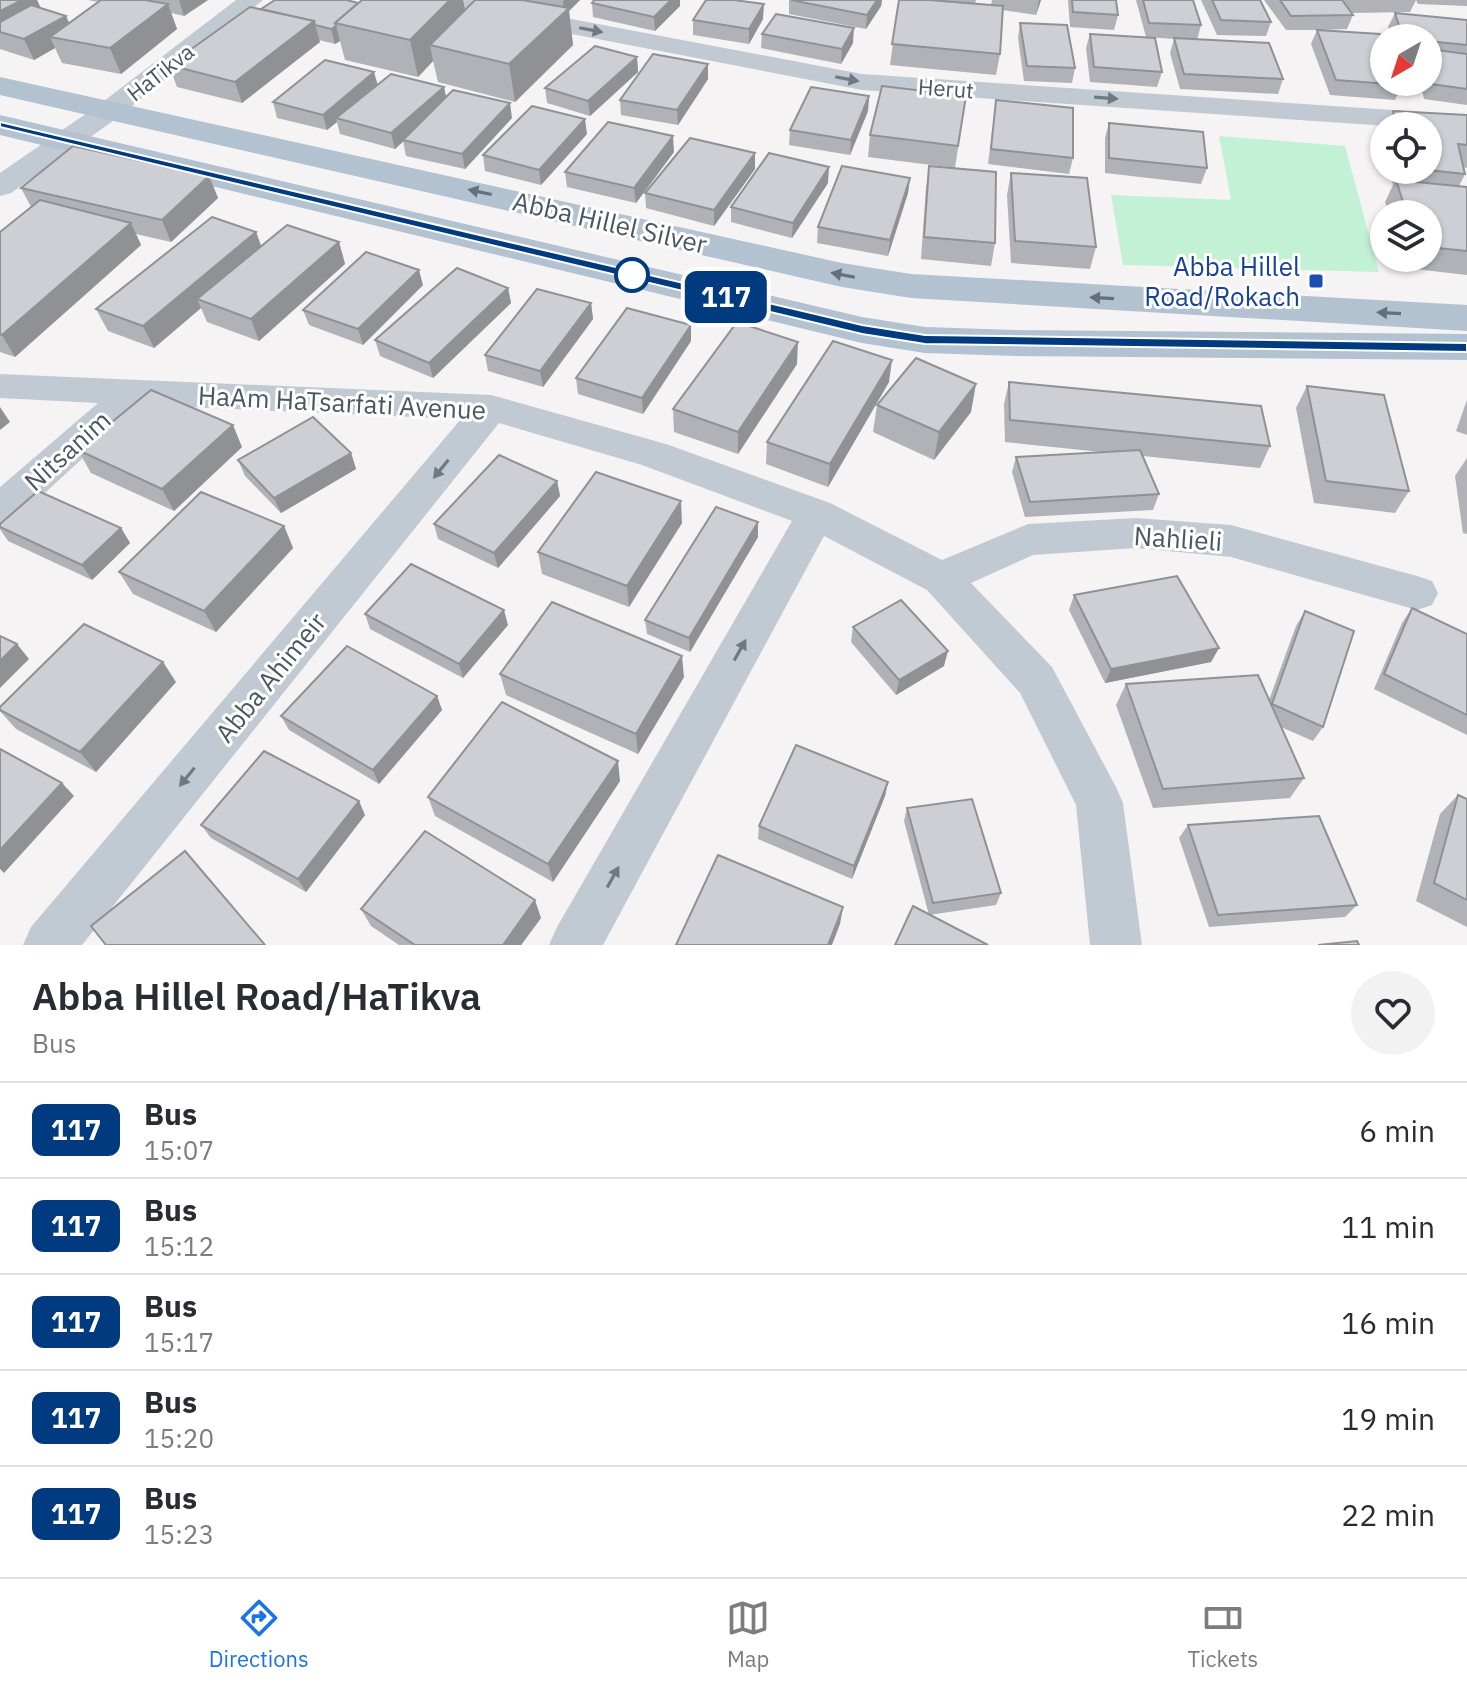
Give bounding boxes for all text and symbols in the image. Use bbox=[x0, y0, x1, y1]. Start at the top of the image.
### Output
north arrow bbox=[1370, 24, 1442, 96]
map controls bbox=[1370, 24, 1442, 272]
one-way arrow bbox=[579, 25, 604, 37]
street label: HaTikva bbox=[121, 37, 200, 107]
street label: Herut bbox=[917, 72, 975, 104]
one-way arrow bbox=[834, 74, 859, 86]
one-way arrow bbox=[1094, 92, 1119, 105]
button: locate bbox=[1370, 112, 1442, 184]
street label: Abba Hillel Silver bbox=[510, 183, 711, 261]
one-way arrow bbox=[468, 185, 493, 198]
button: layers bbox=[1370, 200, 1442, 272]
place label: Abba Hillel Road/Rokach bbox=[1144, 249, 1300, 313]
unlabelled marker bbox=[615, 258, 649, 292]
one-way arrow bbox=[830, 268, 855, 280]
line badge: 117 bbox=[680, 271, 772, 323]
marker: Abba Hillel Road/Rokach bbox=[1307, 272, 1325, 290]
text: 117 bbox=[701, 278, 751, 315]
one-way arrow bbox=[1089, 291, 1114, 304]
one-way arrow bbox=[1376, 307, 1401, 320]
street label: HaAm HaTsarfati Avenue bbox=[197, 377, 487, 427]
street label: Nitsanim bbox=[17, 402, 117, 498]
one-way arrow bbox=[433, 458, 450, 478]
street label: Nahlieli bbox=[1133, 518, 1223, 558]
street label: Abba Ahimeir bbox=[207, 605, 333, 749]
one-way arrow bbox=[733, 639, 747, 661]
one-way arrow bbox=[179, 767, 196, 787]
one-way arrow bbox=[606, 866, 620, 888]
text: Abba Hillel Road/HaTikva bbox=[32, 971, 481, 1020]
button: heart bbox=[1351, 971, 1435, 1055]
text: Bus bbox=[32, 1026, 76, 1060]
text: Bus bbox=[144, 1094, 197, 1133]
text: 117 bbox=[51, 1111, 101, 1148]
text: 6 min bbox=[1359, 1111, 1435, 1150]
text: 15:07 bbox=[144, 1133, 214, 1167]
text: Bus bbox=[144, 1190, 197, 1229]
text: 117 bbox=[51, 1207, 101, 1244]
text: 11 min bbox=[1341, 1207, 1435, 1246]
text: 15:12 bbox=[144, 1229, 214, 1263]
text: Bus bbox=[144, 1286, 197, 1325]
text: 117 bbox=[51, 1303, 101, 1340]
text: 16 min bbox=[1341, 1303, 1435, 1342]
text: 15:17 bbox=[144, 1325, 214, 1359]
text: Bus bbox=[144, 1382, 197, 1421]
text: 117 bbox=[51, 1399, 101, 1436]
text: 19 min bbox=[1341, 1399, 1435, 1438]
text: 15:20 bbox=[144, 1421, 214, 1455]
text: Bus bbox=[144, 1478, 197, 1517]
text: 117 bbox=[51, 1495, 101, 1532]
text: 22 min bbox=[1341, 1495, 1435, 1534]
text: 15:23 bbox=[144, 1517, 214, 1551]
tab: Directions bbox=[209, 1596, 309, 1673]
tab: Map bbox=[726, 1596, 770, 1673]
tab: Tickets bbox=[1187, 1596, 1258, 1673]

